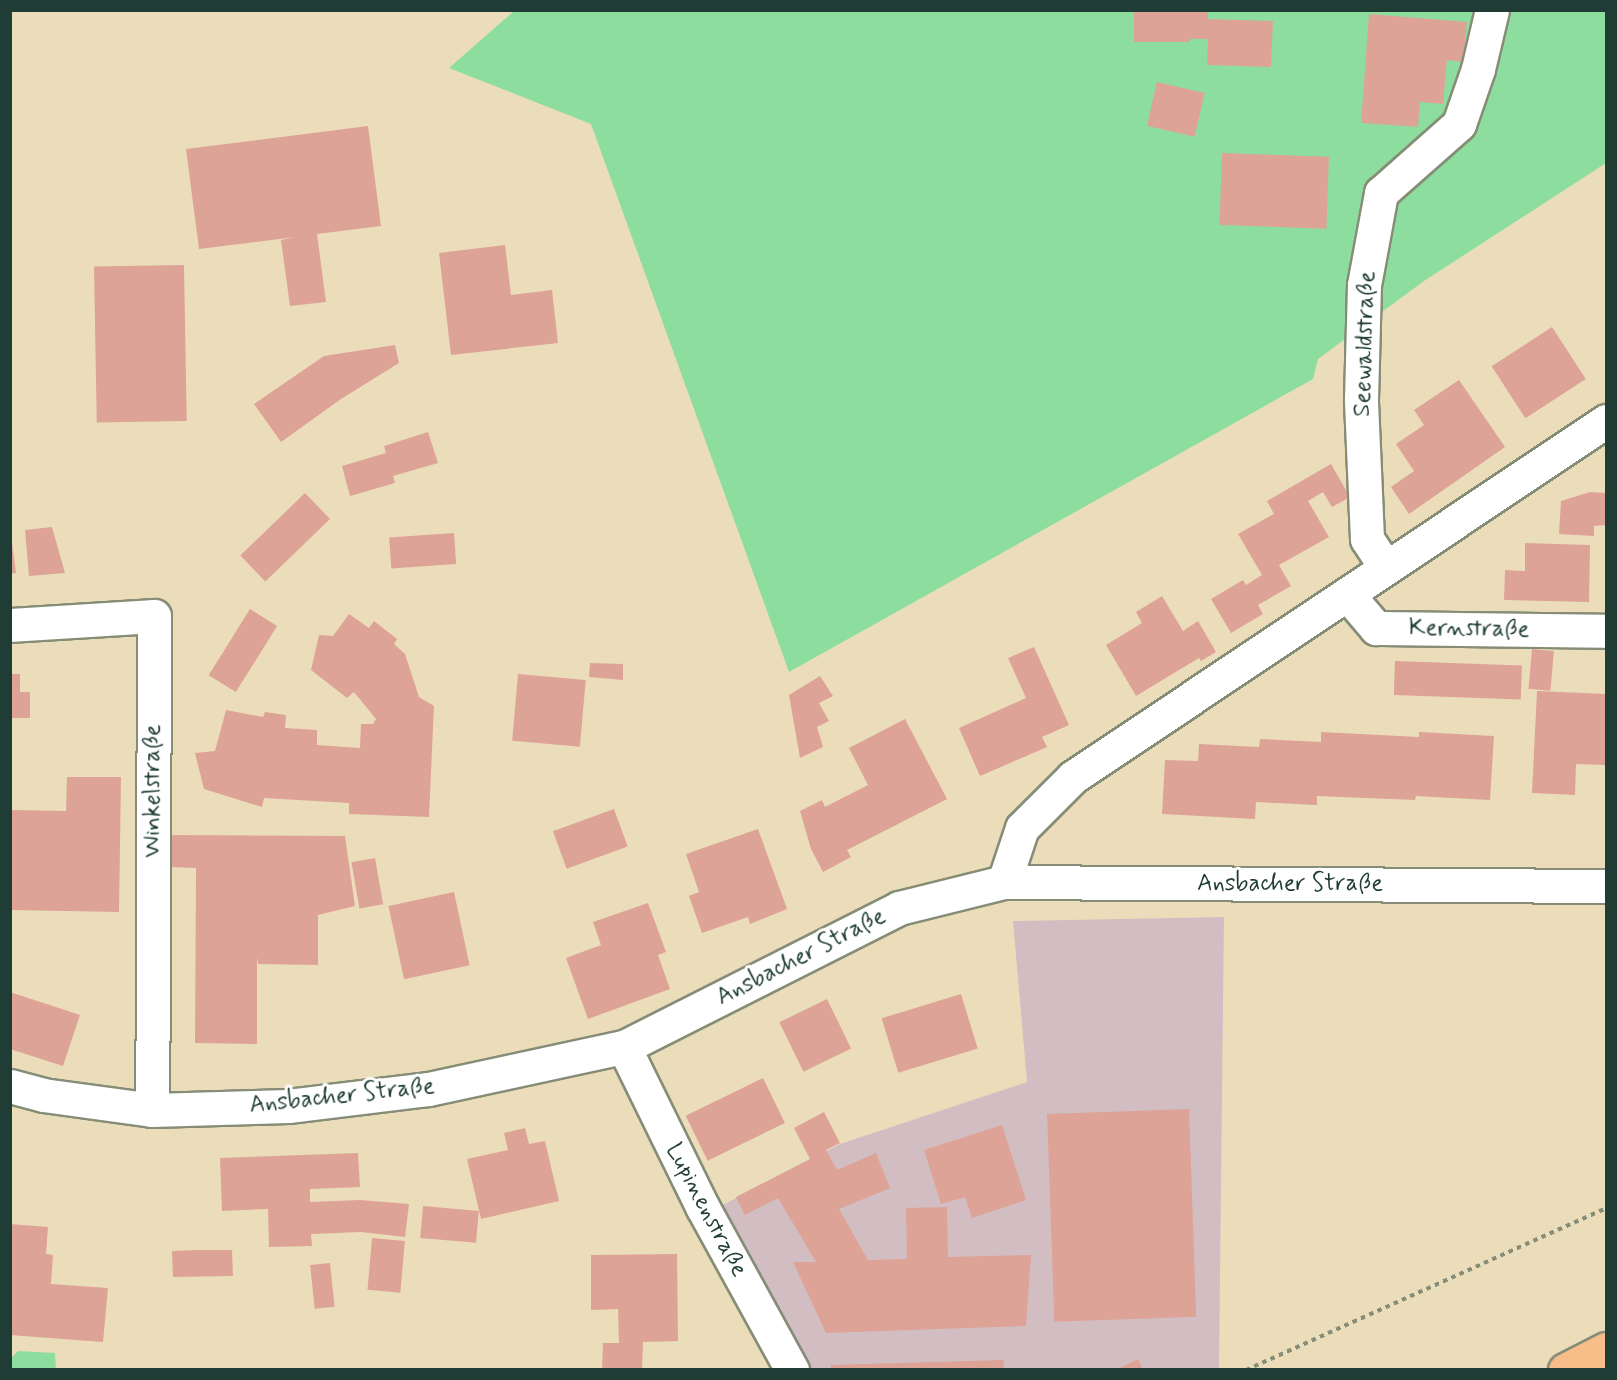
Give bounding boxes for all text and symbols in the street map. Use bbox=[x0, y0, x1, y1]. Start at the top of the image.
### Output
street label: Seewaldstraße bbox=[1348, 271, 1382, 417]
street label: Kernstraße bbox=[1408, 614, 1530, 644]
street label: Winkelstraße bbox=[139, 724, 167, 858]
street label: Ansbacher Straße bbox=[1197, 870, 1383, 898]
street label: Ansbacher Straße bbox=[712, 902, 890, 1012]
street label: Ansbacher Straße bbox=[248, 1072, 436, 1120]
street label: Lupinenstraße bbox=[659, 1138, 753, 1282]

